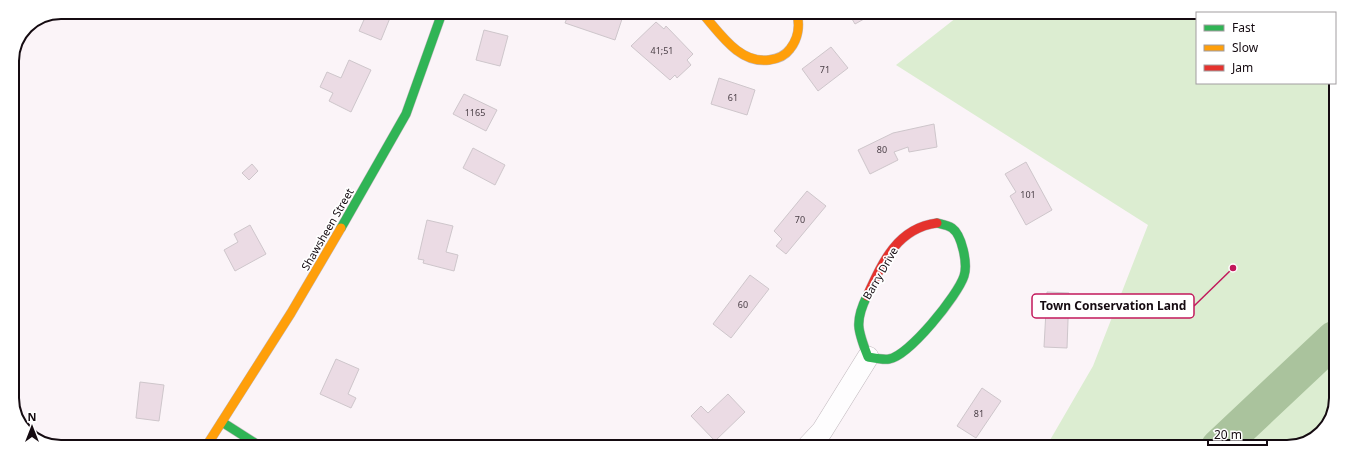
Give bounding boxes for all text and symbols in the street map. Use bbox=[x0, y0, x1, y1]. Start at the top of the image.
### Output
legend bbox=[1196, 12, 1336, 84]
text: Fast bbox=[1232, 19, 1256, 36]
text: Slow bbox=[1232, 39, 1259, 56]
house number: 41;51 bbox=[650, 44, 674, 57]
text: Jam bbox=[1231, 59, 1253, 76]
house number: 71 bbox=[820, 63, 830, 76]
house number: 61 bbox=[728, 91, 738, 104]
house number: 1165 bbox=[465, 106, 485, 119]
house number: 80 bbox=[877, 143, 887, 156]
street label: Shawsheen Street bbox=[297, 185, 357, 273]
house number: 101 bbox=[1020, 188, 1036, 201]
house number: 70 bbox=[795, 213, 805, 226]
street label: Barry Drive bbox=[859, 244, 901, 302]
callout: Town Conservation Land bbox=[1032, 294, 1194, 318]
text: Town Conservation Land bbox=[1040, 297, 1186, 314]
house number: 60 bbox=[738, 298, 748, 311]
north arrow bbox=[12, 407, 52, 447]
house number: 81 bbox=[974, 407, 984, 420]
text: N bbox=[28, 409, 36, 424]
scale bar bbox=[1208, 421, 1267, 447]
text: 20 m bbox=[1214, 426, 1242, 443]

